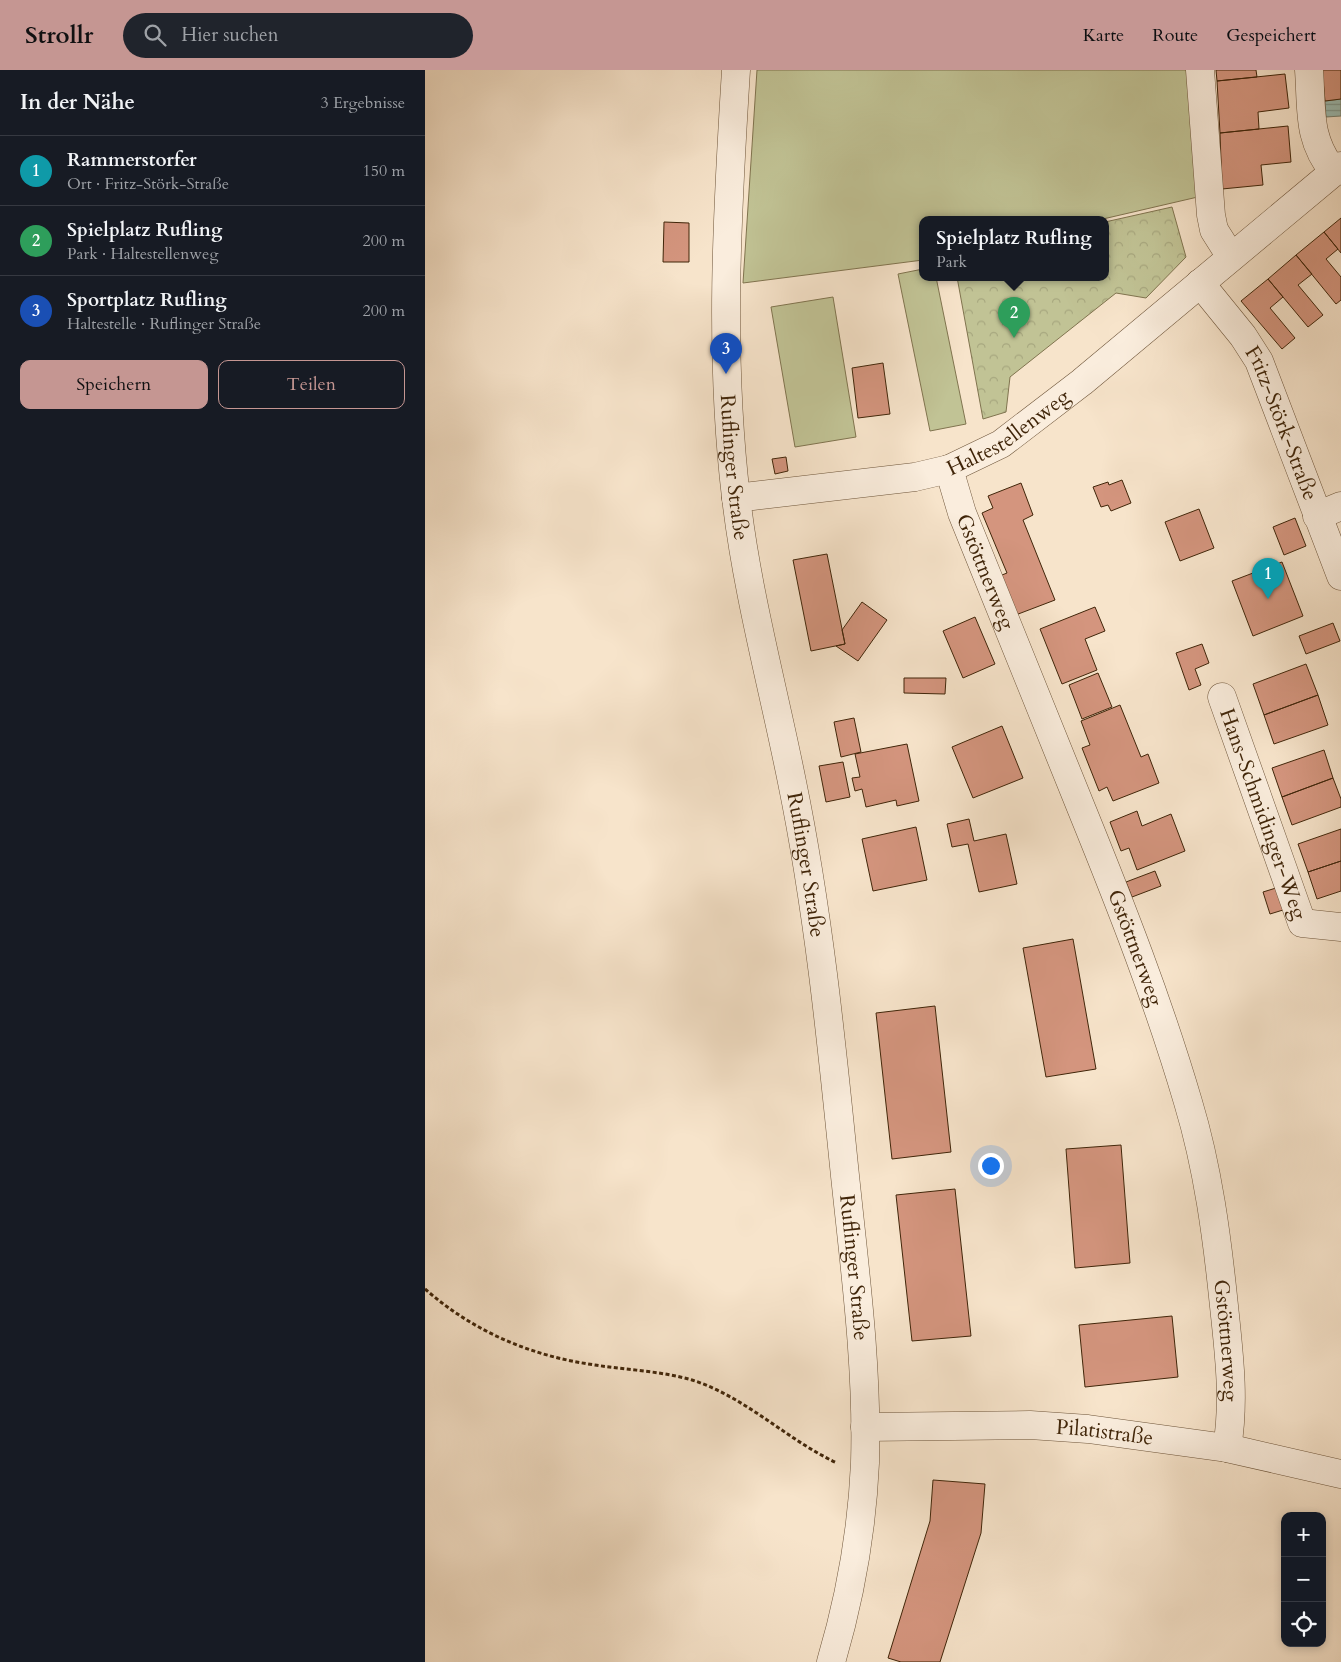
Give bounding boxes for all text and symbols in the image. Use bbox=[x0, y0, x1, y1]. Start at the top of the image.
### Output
search box bbox=[123, 13, 473, 58]
text: Strollr bbox=[25, 19, 93, 52]
icon: search bbox=[141, 21, 169, 49]
text: Hier suchen bbox=[181, 22, 279, 48]
text: Karte bbox=[1083, 23, 1124, 48]
text: Route bbox=[1152, 23, 1198, 48]
text: Gespeichert bbox=[1226, 23, 1316, 48]
text: In der Nähe bbox=[20, 88, 135, 117]
text: 3 Ergebnisse bbox=[320, 92, 405, 114]
text: Rammerstorfer bbox=[67, 147, 197, 173]
text: 1 bbox=[32, 160, 40, 182]
text: 150 m bbox=[363, 160, 405, 182]
text: Ort · Fritz-Störk-Straße bbox=[67, 173, 229, 195]
popup bbox=[919, 216, 1109, 281]
text: Spielplatz Rufling bbox=[67, 217, 222, 243]
text: Spielplatz Rufling bbox=[936, 225, 1092, 251]
text: 2 bbox=[32, 230, 40, 252]
text: 200 m bbox=[363, 230, 405, 252]
text: Park · Haltestellenweg bbox=[67, 243, 218, 265]
text: Park bbox=[936, 251, 967, 273]
text: Sportplatz Rufling bbox=[67, 287, 227, 313]
pin: 2 bbox=[998, 297, 1030, 338]
text: 3 bbox=[32, 300, 40, 322]
text: 200 m bbox=[363, 300, 405, 322]
text: Haltestelle · Ruflinger Straße bbox=[67, 313, 261, 335]
pin: 3 bbox=[710, 333, 742, 374]
street label: Fritz-Störk-Straße bbox=[1238, 340, 1325, 505]
button: Speichern bbox=[20, 360, 208, 409]
button: Teilen bbox=[218, 360, 405, 409]
street label: Haltestellenweg bbox=[942, 382, 1076, 483]
street label: Ruflinger Straße bbox=[713, 394, 756, 543]
street label: Gstöttnerweg bbox=[949, 510, 1022, 634]
pin: 1 bbox=[1252, 558, 1284, 599]
street label: Hans-Schmidinger-Weg bbox=[1212, 704, 1314, 924]
street label: Ruflinger Straße bbox=[779, 790, 832, 939]
street label: Gstöttnerweg bbox=[1100, 885, 1170, 1010]
your location bbox=[978, 1153, 1004, 1179]
street label: Ruflinger Straße bbox=[832, 1193, 875, 1342]
street label: Gstöttnerweg bbox=[1206, 1278, 1245, 1402]
street label: Pilatistraße bbox=[1055, 1413, 1155, 1453]
map controls bbox=[1281, 1512, 1326, 1647]
button: + bbox=[1281, 1512, 1326, 1557]
button: − bbox=[1281, 1557, 1326, 1602]
button: locate bbox=[1281, 1602, 1326, 1647]

